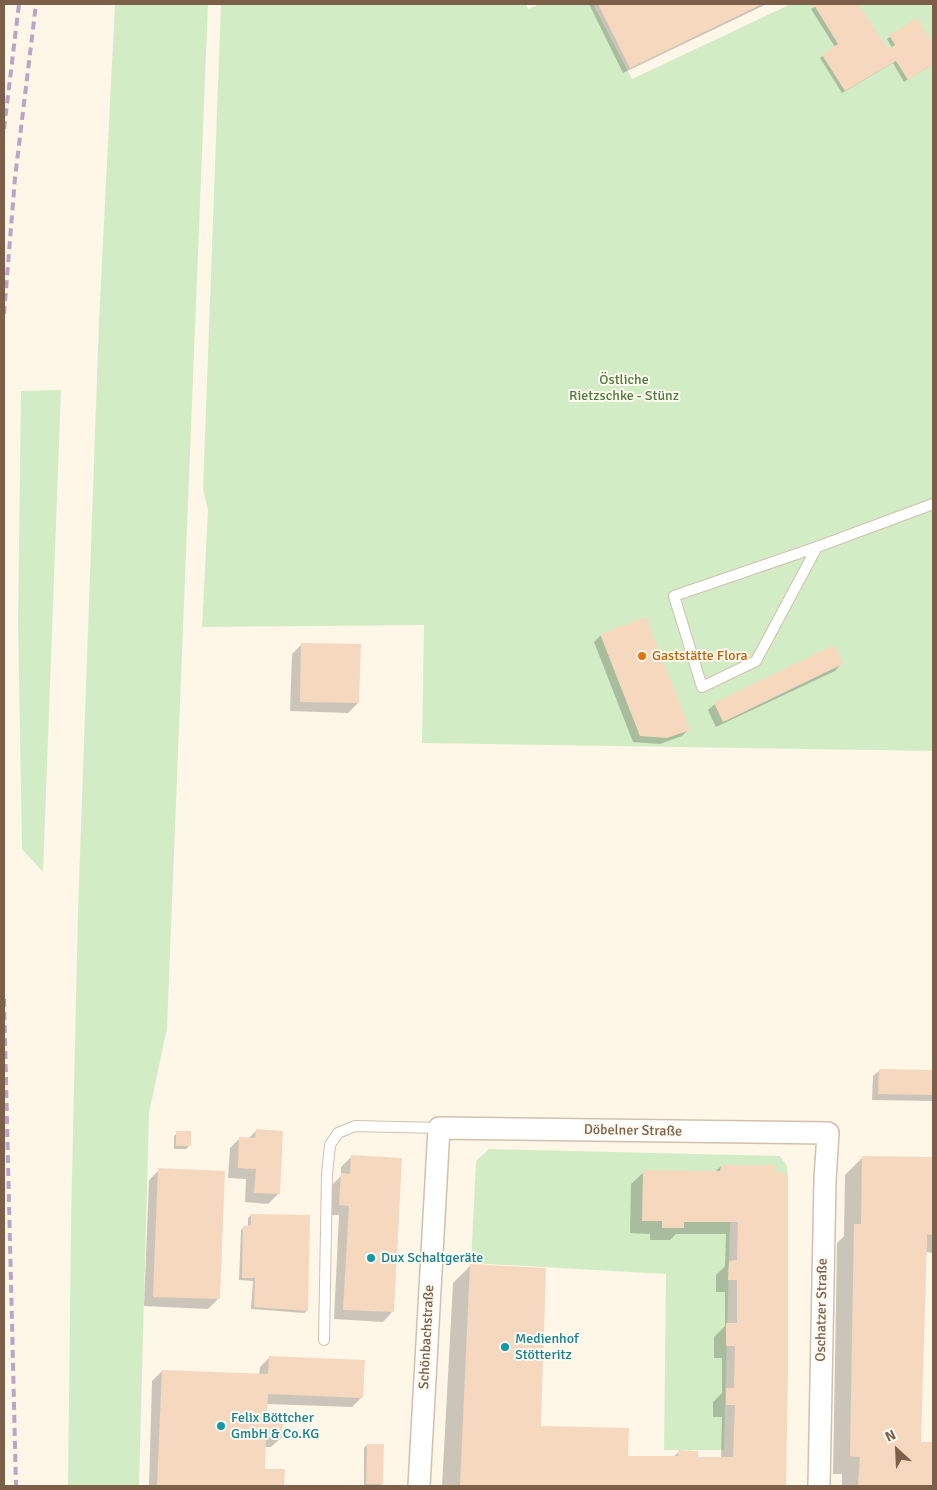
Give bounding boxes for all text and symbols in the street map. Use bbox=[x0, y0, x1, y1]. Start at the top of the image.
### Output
park label: Östliche Rietzschke - Stünz bbox=[569, 372, 679, 404]
place label: Gaststätte Flora bbox=[652, 648, 748, 664]
marker: Gaststätte Flora bbox=[636, 650, 648, 662]
street label: Döbelner Straße bbox=[584, 1122, 682, 1140]
place label: Dux Schaltgeräte bbox=[381, 1250, 483, 1266]
marker: Dux Schaltgeräte bbox=[365, 1252, 377, 1264]
street label: Oschatzer Straße bbox=[813, 1258, 831, 1362]
street label: Schönbachstraße bbox=[416, 1284, 438, 1390]
place label: Medienhof Stötteritz bbox=[515, 1331, 579, 1364]
marker: Medienhof Stötteritz bbox=[499, 1341, 511, 1353]
place label: Felix Böttcher GmbH & Co.KG bbox=[231, 1410, 319, 1442]
marker: Felix Böttcher GmbH & Co.KG bbox=[215, 1420, 227, 1432]
north arrow bbox=[872, 1425, 922, 1475]
text: N bbox=[882, 1426, 898, 1446]

